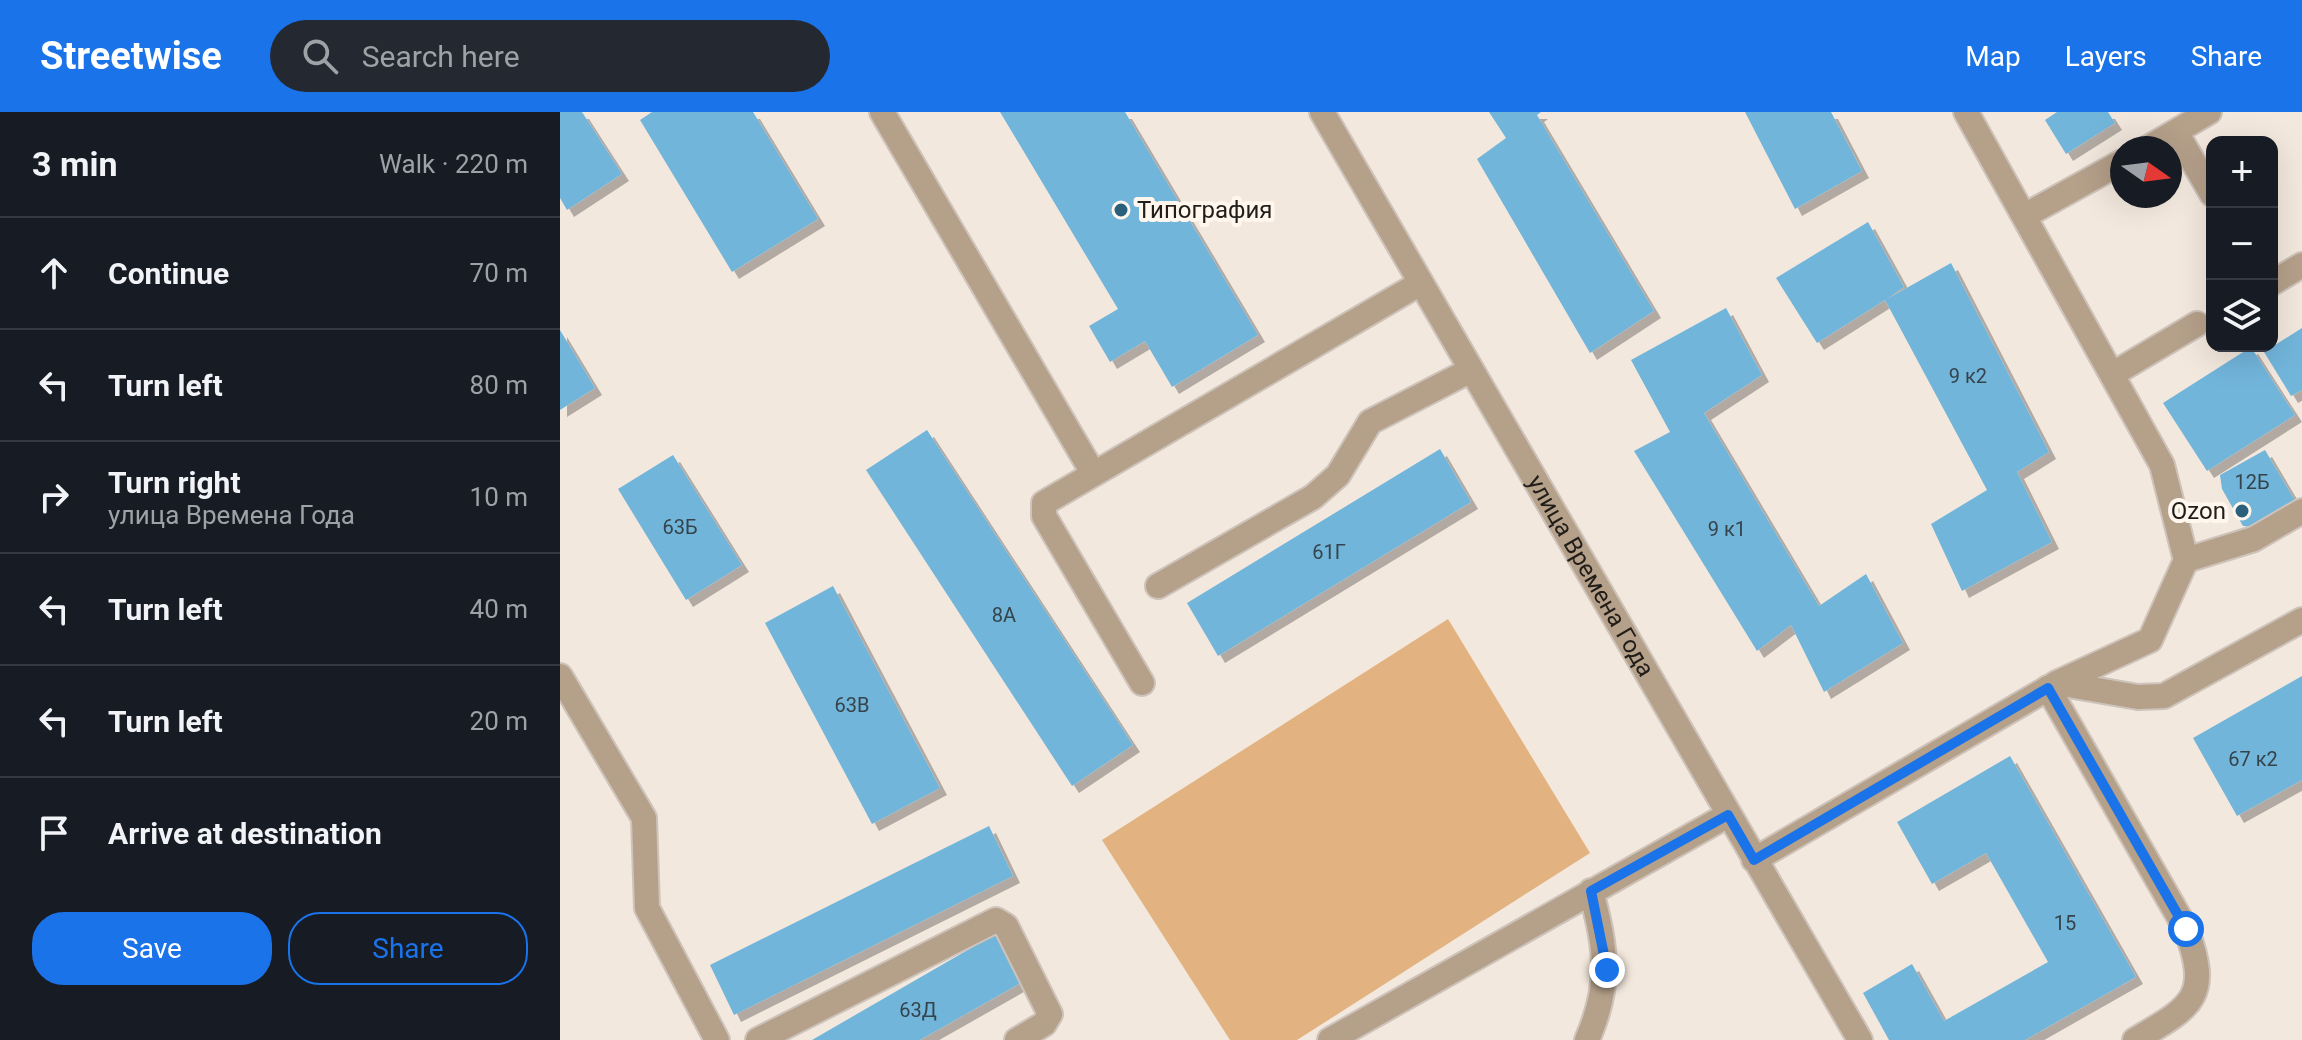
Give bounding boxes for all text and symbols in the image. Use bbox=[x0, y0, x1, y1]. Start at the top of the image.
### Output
search box bbox=[270, 20, 830, 92]
text: Streetwise bbox=[40, 34, 222, 78]
icon: search bbox=[298, 34, 342, 78]
text: Search here bbox=[362, 39, 520, 74]
text: Map bbox=[1965, 40, 2021, 73]
text: Layers bbox=[2065, 40, 2147, 73]
text: Share bbox=[2191, 40, 2262, 73]
north arrow bbox=[2110, 136, 2182, 208]
map controls bbox=[2206, 136, 2278, 352]
button: + bbox=[2206, 136, 2278, 208]
text: 3 min bbox=[32, 144, 117, 184]
text: Walk · 220 m bbox=[379, 149, 528, 179]
place label: Типография bbox=[1137, 196, 1272, 224]
marker: Типография bbox=[1112, 201, 1130, 219]
button: − bbox=[2206, 208, 2278, 280]
icon: ahead bbox=[32, 251, 76, 295]
text: Continue bbox=[108, 256, 229, 291]
text: 70 m bbox=[470, 258, 528, 288]
button: layers bbox=[2206, 280, 2278, 352]
icon: left bbox=[32, 363, 76, 407]
house number: 9 к2 bbox=[1949, 364, 1987, 388]
text: Turn left bbox=[108, 368, 223, 403]
text: 80 m bbox=[470, 370, 528, 400]
text: Turn right bbox=[108, 465, 241, 500]
street label: улица Времена Года bbox=[1522, 470, 1660, 681]
house number: 12Б bbox=[2234, 470, 2270, 494]
icon: right bbox=[32, 475, 76, 519]
text: 10 m bbox=[470, 482, 528, 512]
place label: Ozon bbox=[2171, 497, 2226, 525]
text: улица Времена Года bbox=[108, 500, 355, 530]
marker: Ozon bbox=[2233, 502, 2251, 520]
house number: 63Б bbox=[662, 515, 698, 539]
house number: 9 к1 bbox=[1708, 517, 1746, 541]
house number: 61Г bbox=[1312, 540, 1346, 564]
icon: left bbox=[32, 587, 76, 631]
text: Turn left bbox=[108, 592, 223, 627]
text: 40 m bbox=[470, 594, 528, 624]
house number: 8А bbox=[992, 603, 1016, 627]
house number: 63В bbox=[835, 693, 869, 717]
icon: left bbox=[32, 699, 76, 743]
text: Turn left bbox=[108, 704, 223, 739]
text: 20 m bbox=[470, 706, 528, 736]
house number: 67 к2 bbox=[2228, 747, 2278, 771]
icon: arrive bbox=[32, 811, 76, 855]
text: Arrive at destination bbox=[108, 816, 382, 851]
house number: 15 bbox=[2054, 911, 2076, 935]
route start bbox=[2168, 911, 2204, 947]
button: Save bbox=[32, 912, 272, 985]
button: Share bbox=[288, 912, 528, 985]
route end bbox=[1589, 952, 1625, 988]
house number: 63Д bbox=[899, 998, 937, 1022]

